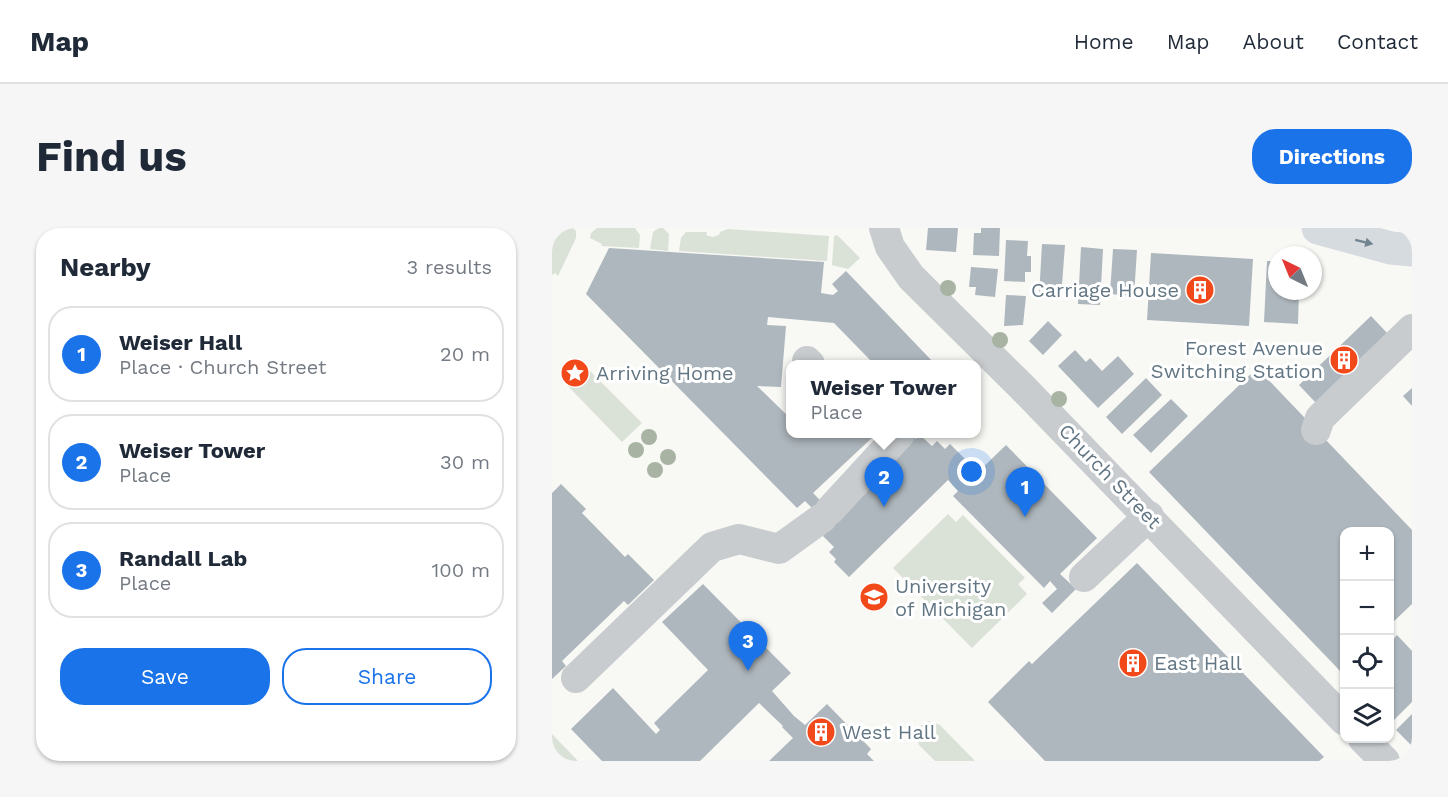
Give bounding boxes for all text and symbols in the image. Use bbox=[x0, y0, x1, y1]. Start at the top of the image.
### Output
text: Map bbox=[30, 25, 89, 58]
text: Home bbox=[1074, 29, 1134, 54]
text: Map bbox=[1167, 29, 1210, 54]
text: About bbox=[1243, 29, 1304, 54]
text: Contact bbox=[1337, 29, 1418, 54]
button: Directions bbox=[1252, 129, 1412, 184]
text: Find us bbox=[36, 132, 187, 181]
one-way arrow bbox=[1355, 237, 1374, 247]
north arrow bbox=[1268, 246, 1322, 300]
text: Nearby bbox=[60, 252, 151, 282]
text: 3 results bbox=[407, 255, 492, 279]
building icon: Carriage House bbox=[1184, 274, 1216, 306]
place label: Carriage House bbox=[1031, 278, 1179, 302]
text: Weiser Hall bbox=[119, 330, 242, 355]
place label: Forest Avenue Switching Station bbox=[1151, 336, 1323, 383]
text: 1 bbox=[77, 342, 86, 366]
text: 20 m bbox=[440, 342, 490, 366]
building icon: Forest Avenue Switching Station bbox=[1328, 344, 1360, 376]
text: Place · Church Street bbox=[119, 355, 326, 379]
place icon: Arriving Home bbox=[559, 357, 591, 389]
popup bbox=[786, 360, 981, 438]
place label: Arriving Home bbox=[596, 361, 734, 385]
text: Weiser Tower bbox=[810, 375, 957, 400]
text: Place bbox=[810, 400, 863, 424]
street label: Church Street bbox=[1054, 418, 1167, 534]
text: Weiser Tower bbox=[119, 438, 265, 463]
text: 2 bbox=[76, 450, 87, 474]
text: 30 m bbox=[440, 450, 490, 474]
your location bbox=[957, 457, 986, 486]
pin: 2 bbox=[864, 458, 904, 507]
text: Place bbox=[119, 463, 171, 487]
pin: 1 bbox=[1006, 468, 1044, 517]
map controls bbox=[1340, 527, 1394, 743]
button: + bbox=[1340, 527, 1394, 581]
text: Randall Lab bbox=[119, 546, 247, 571]
text: 3 bbox=[76, 558, 87, 582]
text: 100 m bbox=[431, 558, 490, 582]
text: Place bbox=[119, 571, 171, 595]
place label: University of Michigan bbox=[895, 574, 1006, 621]
school or university icon: University of Michigan bbox=[858, 581, 890, 613]
button: − bbox=[1340, 581, 1394, 635]
pin: 3 bbox=[728, 622, 768, 671]
button: locate bbox=[1340, 635, 1394, 689]
building icon: East Hall bbox=[1117, 647, 1149, 679]
button: Save bbox=[60, 648, 270, 705]
button: Share bbox=[282, 648, 492, 705]
place label: East Hall bbox=[1154, 651, 1242, 675]
button: layers bbox=[1340, 689, 1394, 743]
building icon: West Hall bbox=[805, 716, 837, 748]
place label: West Hall bbox=[842, 720, 936, 744]

